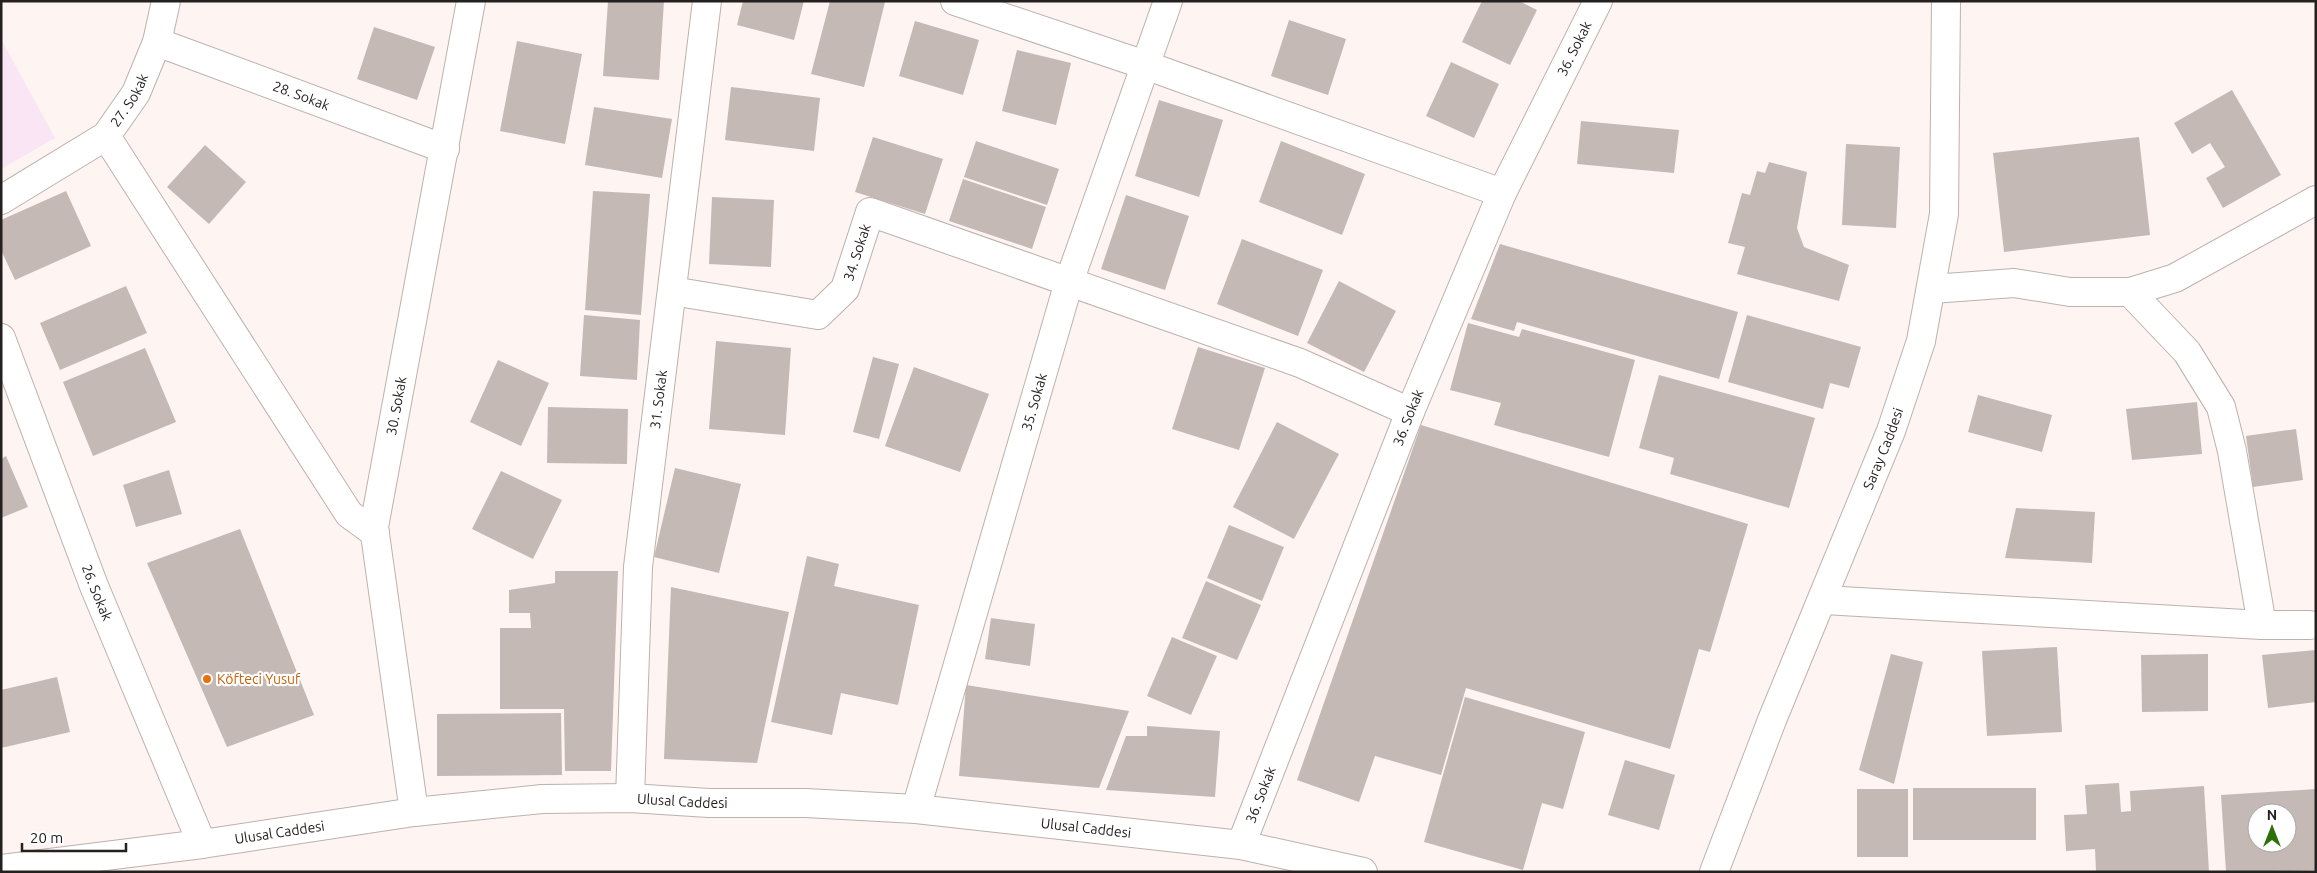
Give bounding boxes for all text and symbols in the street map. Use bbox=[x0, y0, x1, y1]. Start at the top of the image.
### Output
street label: 36. Sokak bbox=[1554, 18, 1595, 79]
street label: 27. Sokak bbox=[107, 71, 151, 130]
street label: 28. Sokak bbox=[271, 78, 332, 113]
street label: 34. Sokak bbox=[840, 222, 874, 283]
street label: 31. Sokak bbox=[647, 369, 670, 430]
street label: 35. Sokak bbox=[1018, 371, 1050, 433]
street label: 30. Sokak bbox=[383, 375, 410, 436]
street label: 36. Sokak bbox=[1390, 387, 1427, 448]
street label: Saray Caddesi bbox=[1860, 406, 1906, 492]
street label: 26. Sokak bbox=[79, 562, 116, 623]
place label: Köfteci Yusuf bbox=[217, 671, 301, 687]
marker: Köfteci Yusuf bbox=[201, 673, 213, 685]
street label: 36. Sokak bbox=[1242, 764, 1279, 825]
street label: Ulusal Caddesi bbox=[636, 790, 728, 811]
north arrow bbox=[2247, 803, 2297, 853]
text: N bbox=[2267, 807, 2277, 823]
street label: Ulusal Caddesi bbox=[1040, 815, 1132, 841]
street label: Ulusal Caddesi bbox=[233, 818, 326, 847]
scale bar bbox=[22, 820, 126, 852]
text: 20 m bbox=[30, 829, 63, 846]

